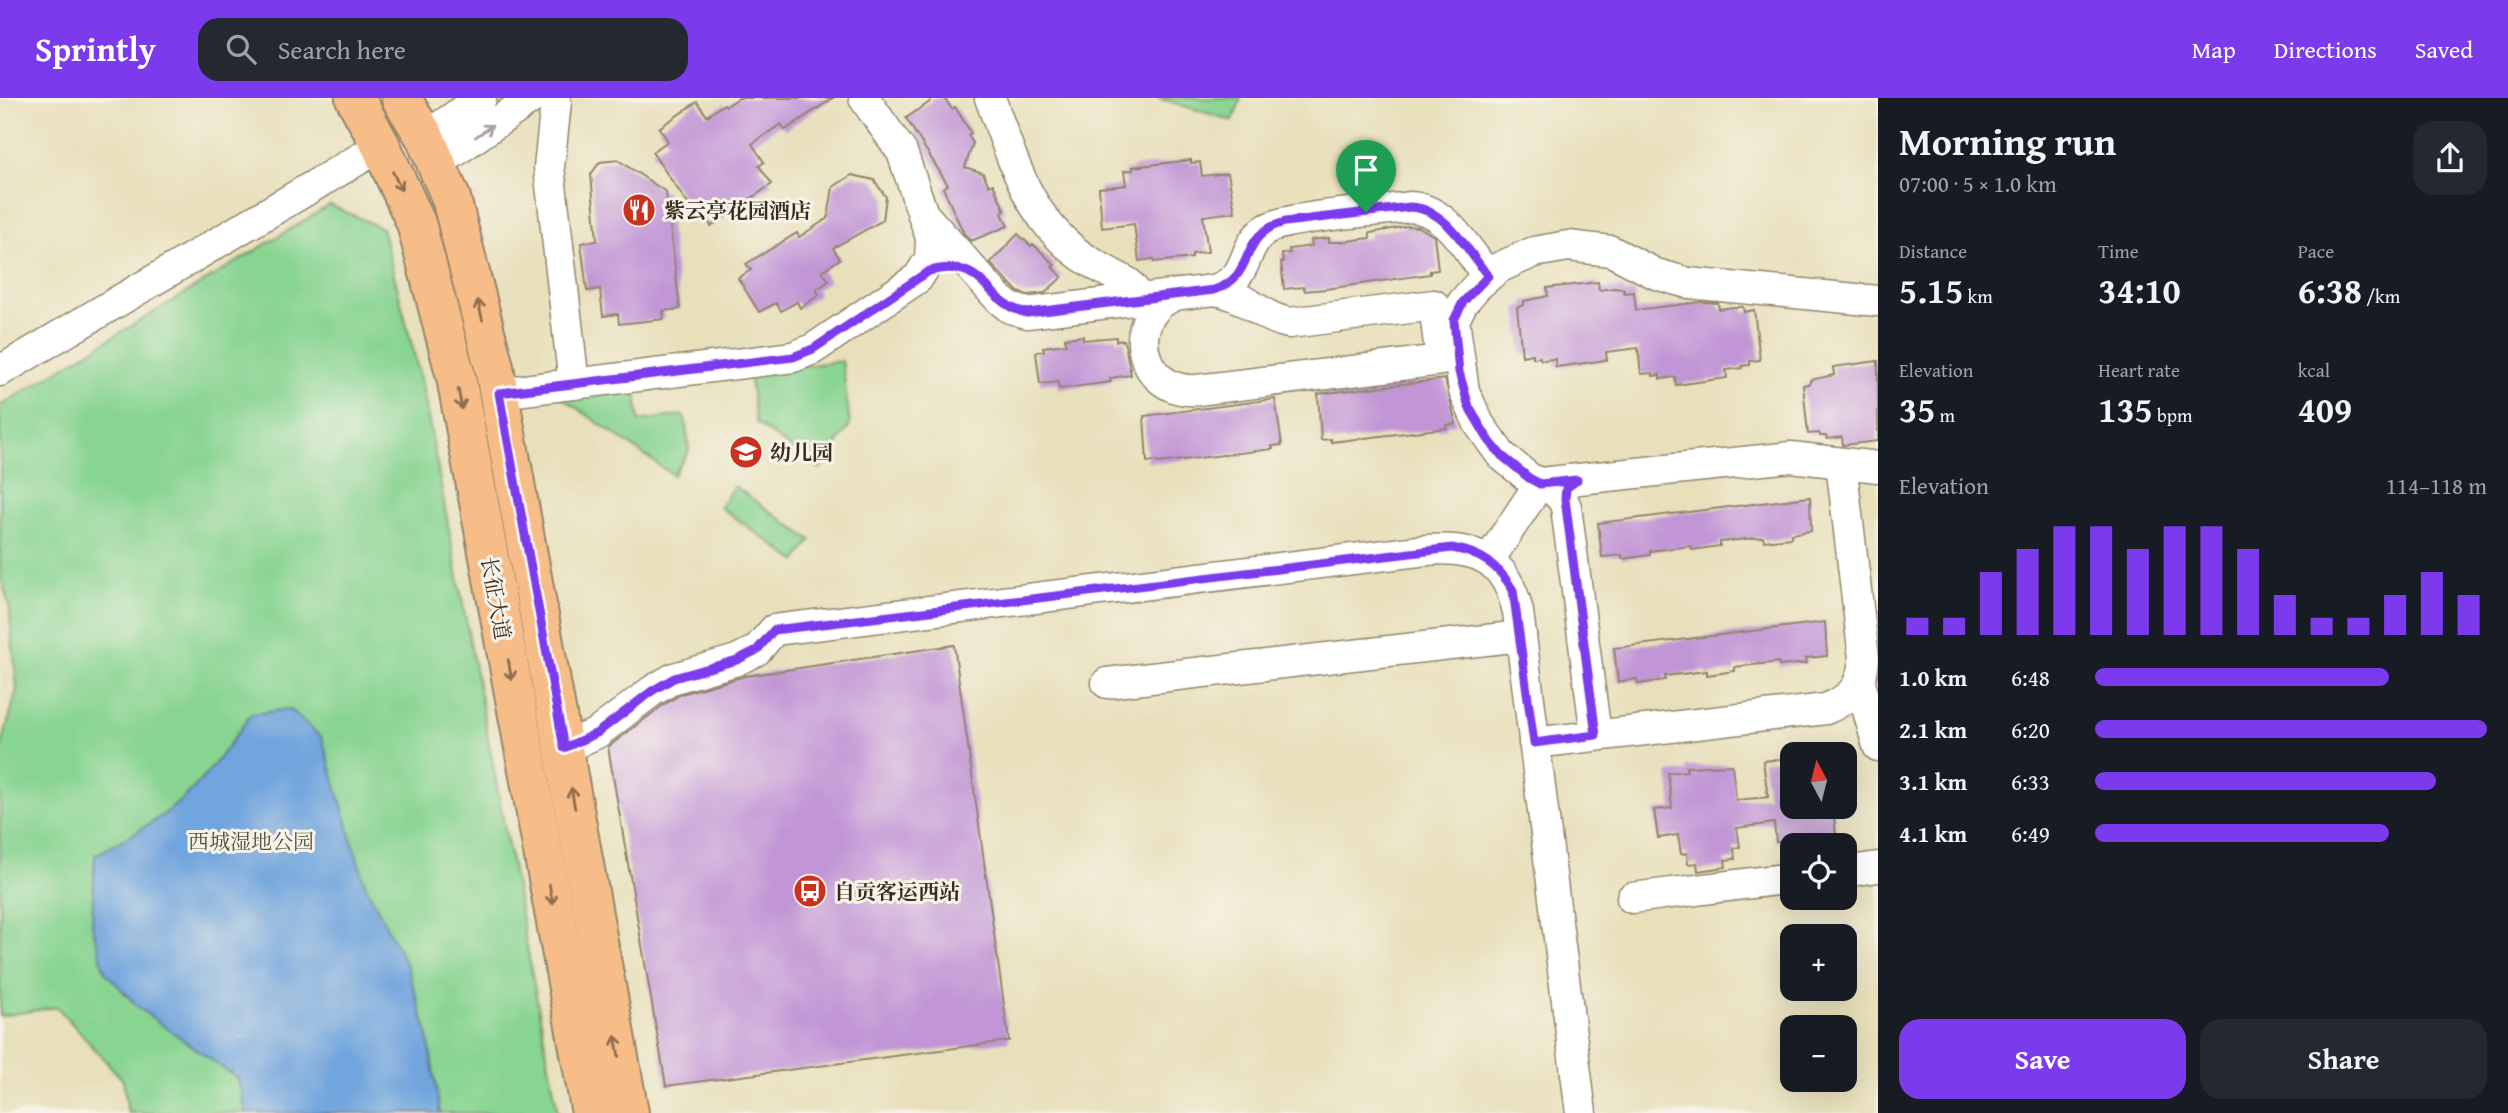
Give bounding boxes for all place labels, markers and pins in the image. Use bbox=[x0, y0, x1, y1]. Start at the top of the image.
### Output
pin bbox=[1336, 140, 1396, 212]
restaurant icon: 紫云亭花园酒店 bbox=[620, 191, 658, 229]
place label: 紫云亭花园酒店 bbox=[664, 195, 811, 226]
school or university icon: 幼儿园 bbox=[727, 433, 765, 471]
place label: 幼儿园 bbox=[770, 437, 833, 468]
bus stop icon: 自贡客运西站 bbox=[791, 872, 829, 910]
place label: 自贡客运西站 bbox=[834, 876, 960, 907]

